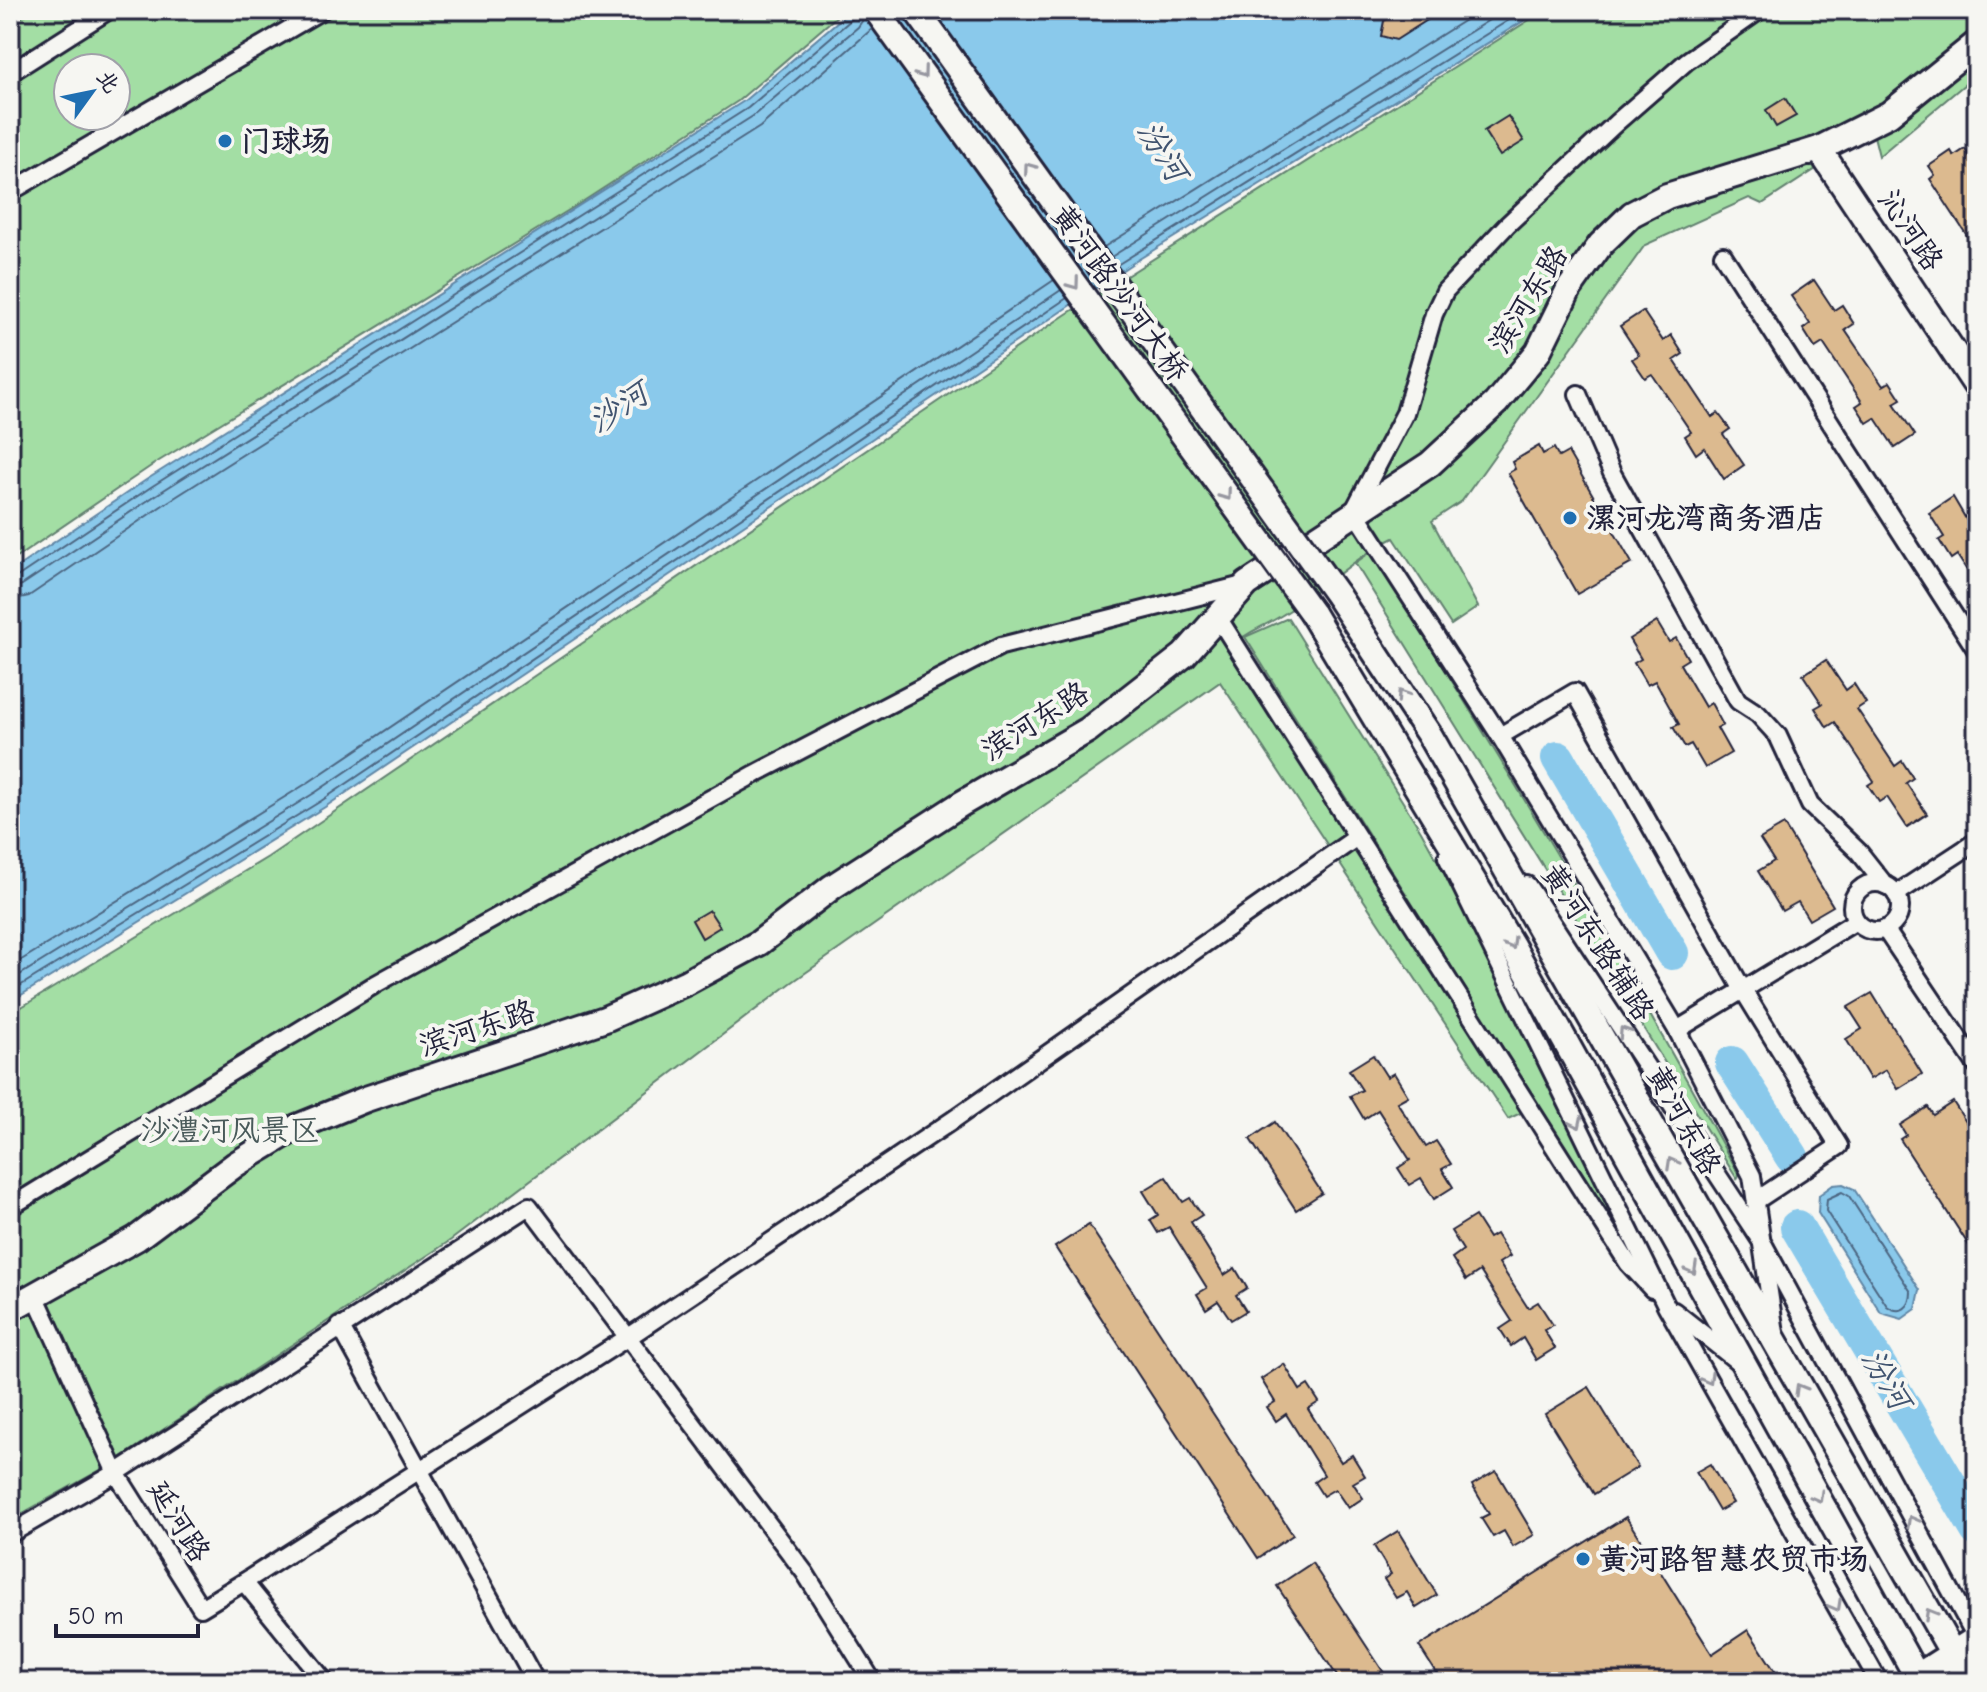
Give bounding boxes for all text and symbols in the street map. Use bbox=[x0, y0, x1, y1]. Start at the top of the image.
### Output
north arrow bbox=[52, 52, 132, 132]
text: 北 bbox=[91, 65, 125, 98]
one-way arrow bbox=[912, 65, 926, 79]
water label: 汾河 bbox=[1130, 114, 1198, 192]
place label: 门球场 bbox=[241, 124, 331, 159]
marker: 门球场 bbox=[216, 132, 234, 150]
one-way arrow bbox=[1025, 162, 1039, 177]
street label: 沁河路 bbox=[1871, 183, 1950, 277]
street label: 黄河路沙河大桥 bbox=[1044, 198, 1195, 389]
street label: 滨河东路 bbox=[1482, 239, 1575, 359]
one-way arrow bbox=[1064, 276, 1079, 290]
water label: 沙河 bbox=[581, 372, 659, 440]
one-way arrow bbox=[1217, 486, 1231, 500]
place label: 漯河龙湾商务酒店 bbox=[1586, 501, 1826, 536]
marker: 漯河龙湾商务酒店 bbox=[1561, 509, 1579, 527]
street label: 滨河东路 bbox=[975, 675, 1095, 768]
one-way arrow bbox=[1397, 689, 1412, 704]
street label: 黄河东路辅路 bbox=[1534, 857, 1661, 1027]
one-way arrow bbox=[1501, 935, 1517, 950]
street label: 滨河东路 bbox=[415, 993, 540, 1064]
one-way arrow bbox=[1619, 1027, 1634, 1041]
street label: 黄河东路 bbox=[1639, 1059, 1728, 1181]
park label: 沙澧河风景区 bbox=[140, 1113, 320, 1148]
one-way arrow bbox=[1567, 1115, 1583, 1130]
one-way arrow bbox=[1666, 1157, 1681, 1171]
one-way arrow bbox=[1682, 1261, 1697, 1276]
water label: 汾河 bbox=[1854, 1342, 1921, 1420]
one-way arrow bbox=[1698, 1371, 1714, 1385]
one-way arrow bbox=[1794, 1383, 1810, 1398]
street label: 延河路 bbox=[140, 1474, 217, 1569]
one-way arrow bbox=[1808, 1489, 1823, 1503]
one-way arrow bbox=[1907, 1515, 1922, 1529]
place label: 黄河路智慧农贸市场 bbox=[1599, 1542, 1869, 1577]
marker: 黄河路智慧农贸市场 bbox=[1574, 1550, 1592, 1568]
scale bar bbox=[56, 1588, 198, 1638]
one-way arrow bbox=[1826, 1598, 1841, 1612]
text: 50 m bbox=[68, 1602, 124, 1630]
one-way arrow bbox=[1924, 1608, 1940, 1623]

